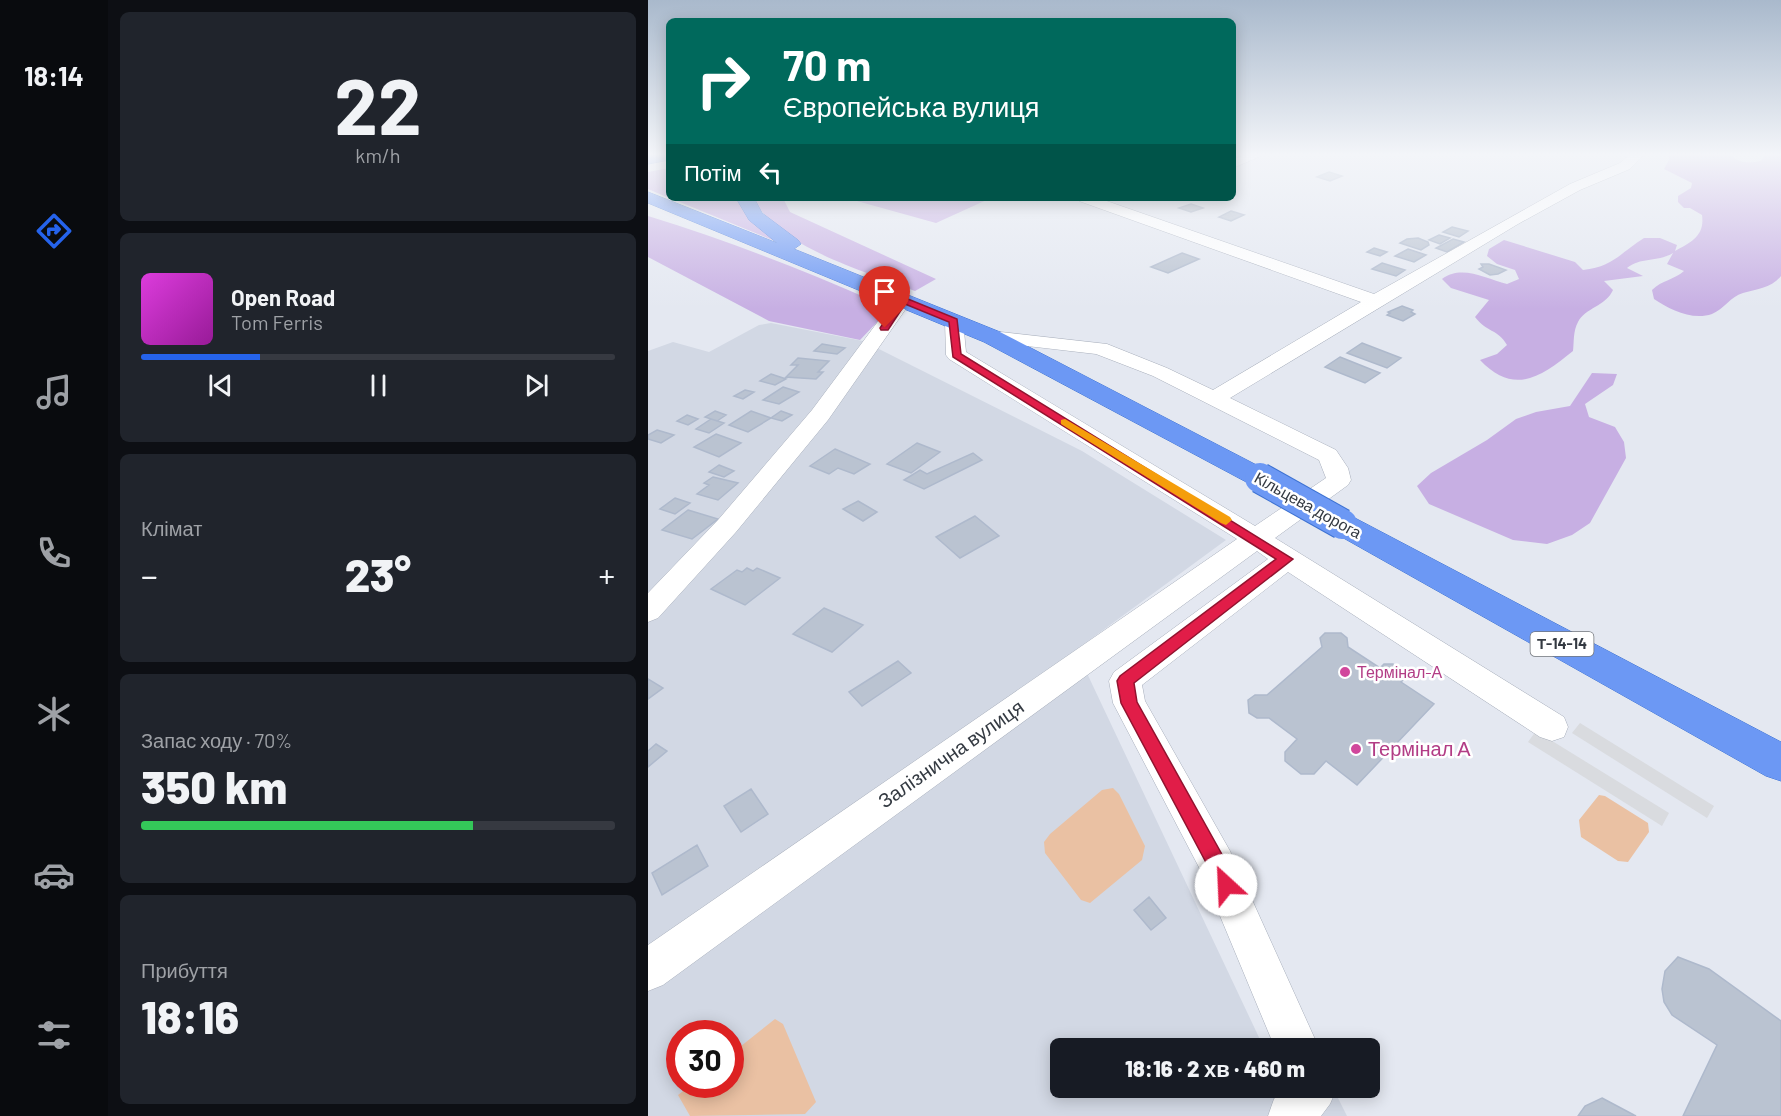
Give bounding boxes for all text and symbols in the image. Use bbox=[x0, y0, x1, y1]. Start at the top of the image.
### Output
text: 70 m bbox=[783, 39, 871, 89]
icon: right bbox=[684, 42, 762, 120]
text: 22 bbox=[334, 57, 422, 151]
text: 18:14 bbox=[24, 59, 84, 91]
text: Європейська вулиця bbox=[783, 90, 1039, 122]
text: km/h bbox=[355, 143, 401, 167]
icon: left bbox=[754, 156, 787, 189]
text: Потім bbox=[684, 159, 742, 185]
icon: directions bbox=[33, 210, 75, 252]
pin bbox=[859, 266, 910, 328]
icon: arrive bbox=[868, 275, 901, 308]
text: Open Road bbox=[231, 284, 335, 310]
text: Tom Ferris bbox=[231, 310, 323, 334]
icon: previous bbox=[204, 369, 237, 402]
icon: pause bbox=[362, 369, 395, 402]
icon: next bbox=[520, 369, 553, 402]
icon: music bbox=[33, 371, 75, 413]
street label: Кільцева дорога bbox=[1251, 467, 1365, 542]
text: Клімат bbox=[141, 516, 202, 540]
icon: phone bbox=[33, 532, 75, 574]
text: 23° bbox=[345, 547, 411, 601]
text: − bbox=[141, 555, 158, 595]
text: + bbox=[598, 555, 615, 595]
road number: Т-14-14 bbox=[1530, 632, 1594, 656]
place label: Термінал-А bbox=[1357, 662, 1443, 681]
marker: Термінал-А bbox=[1338, 665, 1352, 679]
icon: climate bbox=[33, 693, 75, 735]
street label: Залізнична вулиця bbox=[873, 694, 1028, 812]
text: Запас ходу · 70% bbox=[141, 728, 292, 752]
place label: Термінал А bbox=[1368, 736, 1471, 760]
marker: Термінал А bbox=[1349, 742, 1363, 756]
text: 350 km bbox=[141, 759, 287, 813]
position arrow bbox=[1194, 853, 1258, 917]
icon: car bbox=[33, 854, 75, 896]
text: Прибуття bbox=[141, 958, 228, 982]
text: 18:16 bbox=[141, 989, 239, 1043]
icon: filters bbox=[33, 1014, 75, 1056]
speed limit sign: 30 bbox=[666, 1020, 744, 1098]
text: 18:16 · 2 хв · 460 m bbox=[1125, 1055, 1305, 1081]

